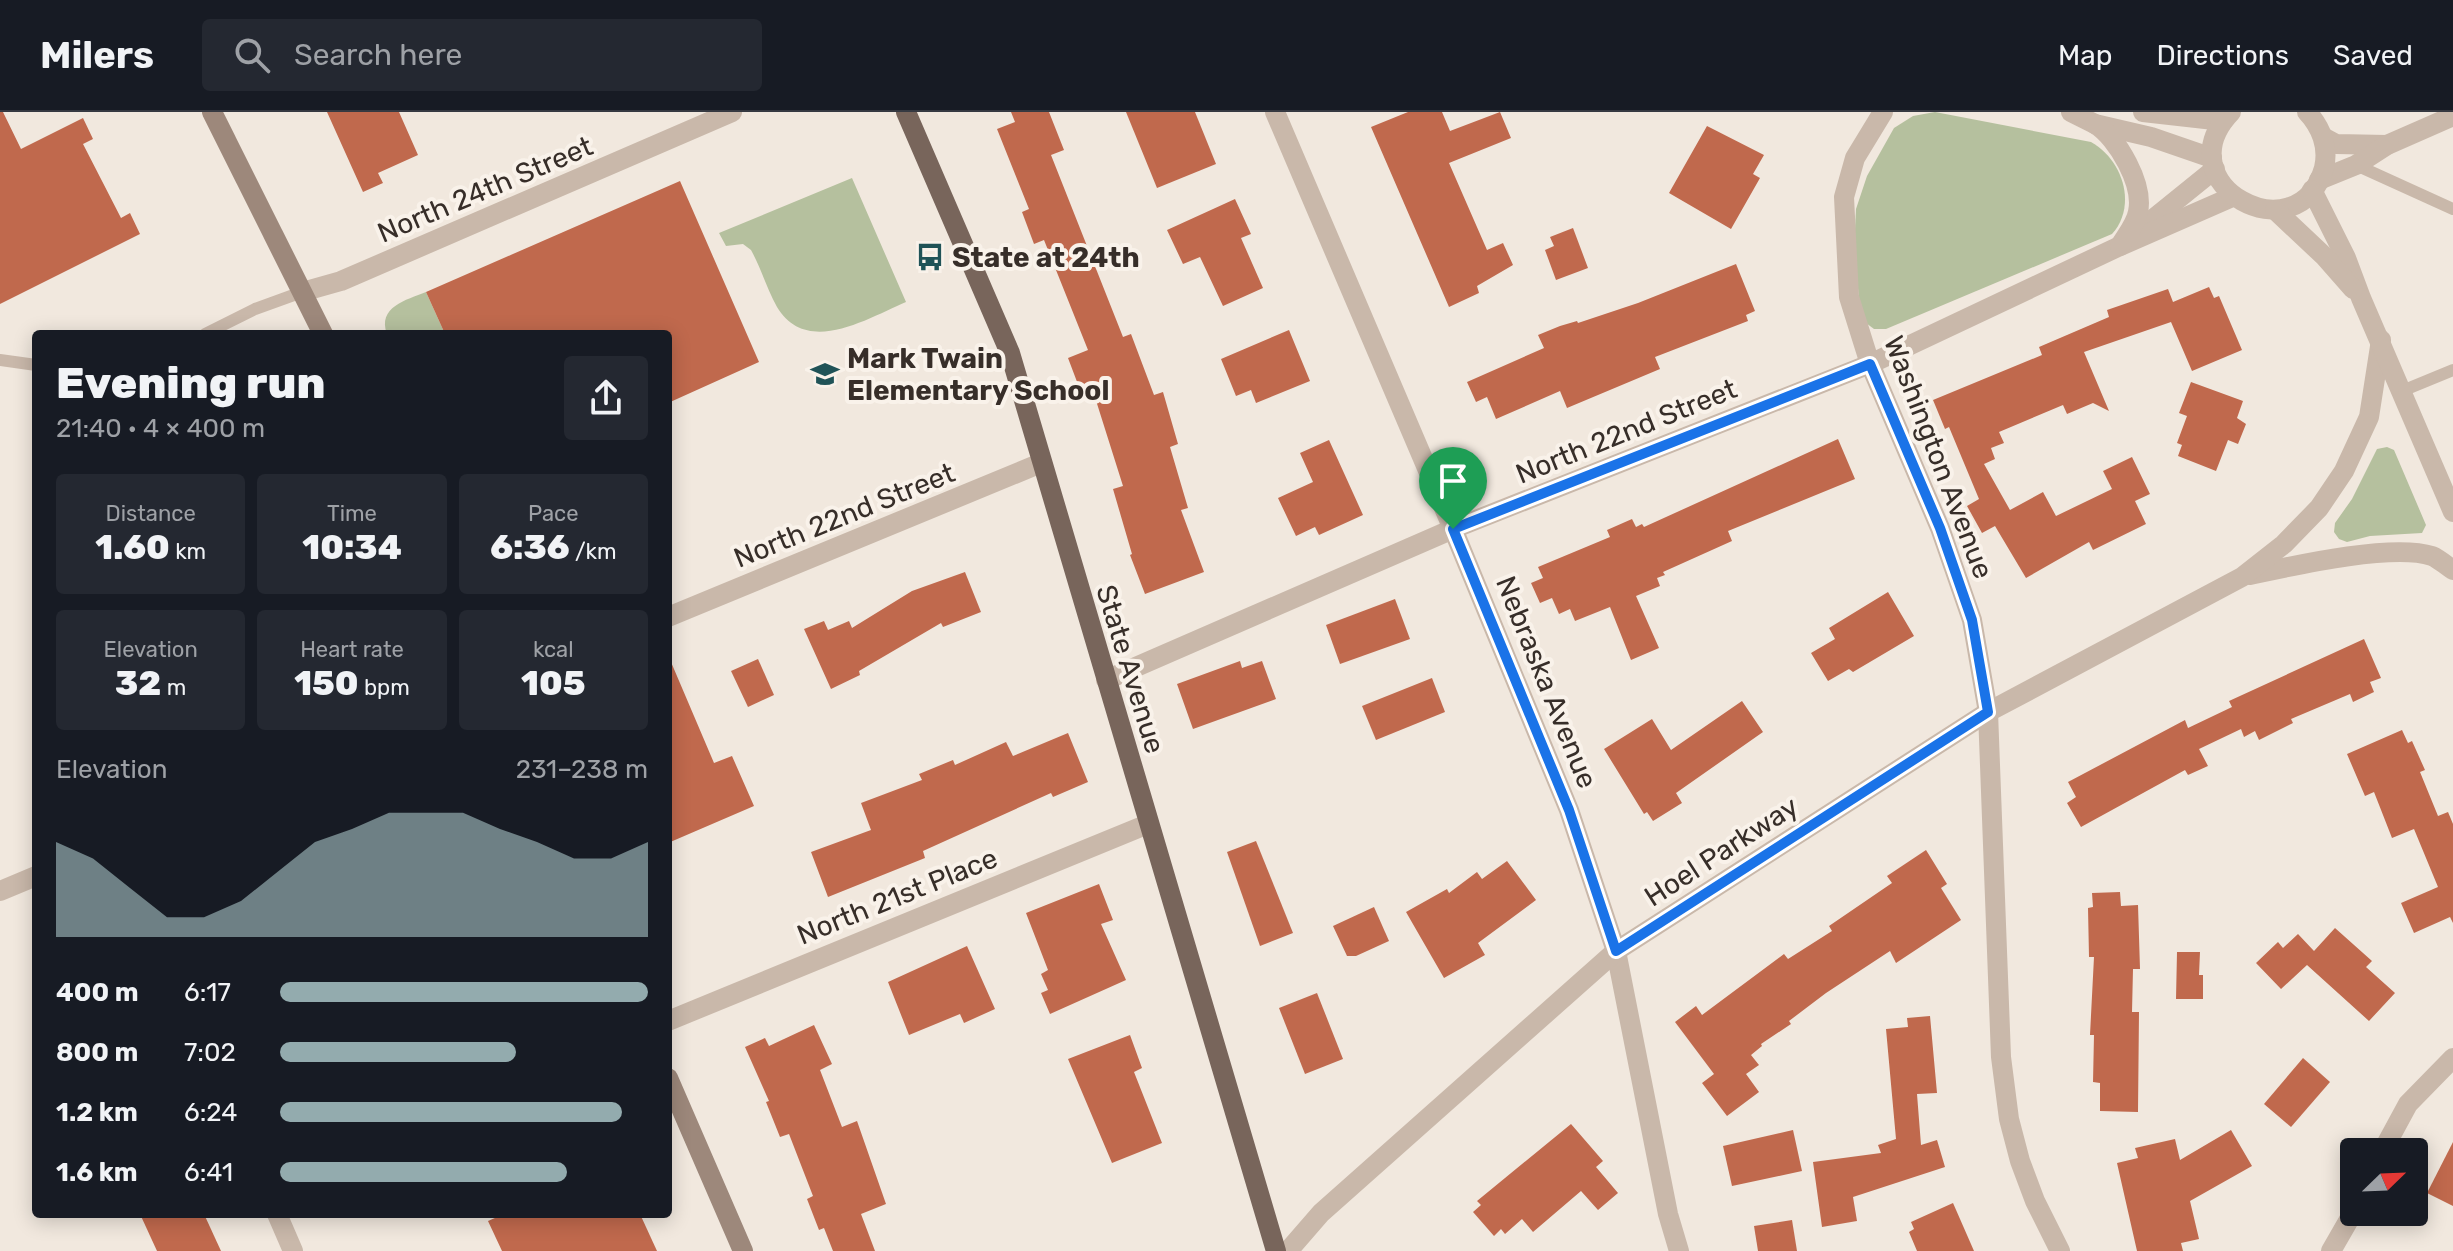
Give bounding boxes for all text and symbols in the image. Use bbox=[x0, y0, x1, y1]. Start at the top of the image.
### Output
search box bbox=[202, 19, 762, 91]
text: Milers bbox=[40, 32, 154, 78]
icon: search bbox=[230, 33, 274, 77]
text: Search here bbox=[294, 37, 462, 73]
text: Map bbox=[2058, 39, 2112, 72]
text: Directions bbox=[2156, 39, 2289, 72]
text: Saved bbox=[2333, 39, 2413, 72]
street label: North 24th Street bbox=[373, 129, 598, 250]
place label: State at 24th bbox=[952, 241, 1140, 274]
bus stop icon: State at 24th bbox=[915, 242, 945, 272]
street label: Washington Avenue bbox=[1877, 331, 2000, 583]
place label: Mark Twain Elementary School bbox=[847, 342, 1109, 407]
button: share bbox=[564, 356, 648, 440]
text: Evening run bbox=[56, 357, 325, 409]
school or university icon: Mark Twain Elementary School bbox=[810, 359, 840, 389]
street label: North 22nd Street bbox=[1511, 372, 1742, 491]
text: 21:40 · 4 × 400 m bbox=[56, 413, 265, 444]
pin bbox=[1419, 447, 1487, 529]
street label: North 22nd Street bbox=[729, 456, 960, 575]
icon: arrive bbox=[1431, 459, 1475, 503]
text: Distance bbox=[106, 500, 196, 527]
text: Time bbox=[327, 500, 377, 527]
text: Pace bbox=[528, 500, 579, 527]
text: 1.60 bbox=[95, 527, 170, 568]
text: 10:34 bbox=[302, 527, 402, 568]
text: 6:36 bbox=[490, 527, 570, 568]
text: km bbox=[170, 538, 206, 565]
text: /km bbox=[570, 538, 616, 565]
street label: Nebraska Avenue bbox=[1489, 571, 1604, 793]
street label: State Avenue bbox=[1089, 581, 1172, 757]
text: Elevation bbox=[104, 636, 198, 663]
text: Heart rate bbox=[300, 636, 404, 663]
text: kcal bbox=[533, 636, 574, 663]
text: 32 bbox=[115, 663, 161, 704]
text: 150 bbox=[294, 663, 359, 704]
text: 105 bbox=[521, 663, 586, 704]
text: m bbox=[161, 674, 186, 701]
text: bpm bbox=[359, 674, 410, 701]
text: Elevation bbox=[56, 754, 167, 785]
text: 231–238 m bbox=[516, 754, 648, 785]
street label: Hoel Parkway bbox=[1638, 790, 1804, 913]
street label: North 21st Place bbox=[792, 841, 1002, 952]
text: 400 m bbox=[56, 977, 138, 1008]
text: 6:17 bbox=[184, 977, 231, 1008]
text: 800 m bbox=[56, 1037, 138, 1068]
text: 7:02 bbox=[184, 1037, 236, 1068]
text: 1.2 km bbox=[56, 1097, 138, 1128]
text: 6:24 bbox=[184, 1097, 238, 1128]
north arrow bbox=[2340, 1138, 2428, 1226]
map controls bbox=[2340, 1138, 2428, 1226]
text: 1.6 km bbox=[56, 1157, 138, 1188]
text: 6:41 bbox=[184, 1157, 233, 1188]

